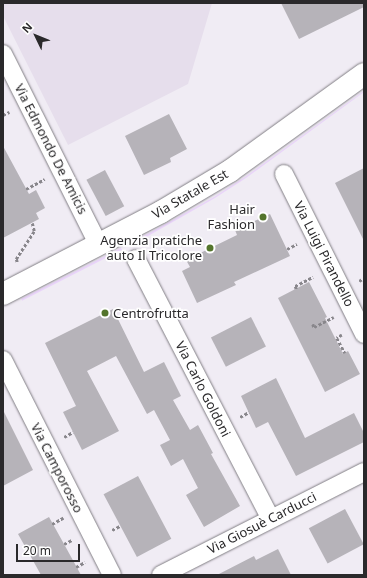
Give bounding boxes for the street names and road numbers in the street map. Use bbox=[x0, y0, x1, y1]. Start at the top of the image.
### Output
street label: Via Edmondo De Amicis bbox=[11, 81, 91, 217]
street label: Via Statale Est bbox=[149, 166, 231, 222]
street label: Via Luigi Pirandello bbox=[291, 199, 357, 309]
street label: Via Carlo Goldoni bbox=[172, 339, 234, 439]
street label: Via Camporosso bbox=[28, 421, 86, 515]
street label: Via Giosuè Carducci bbox=[205, 489, 319, 557]

